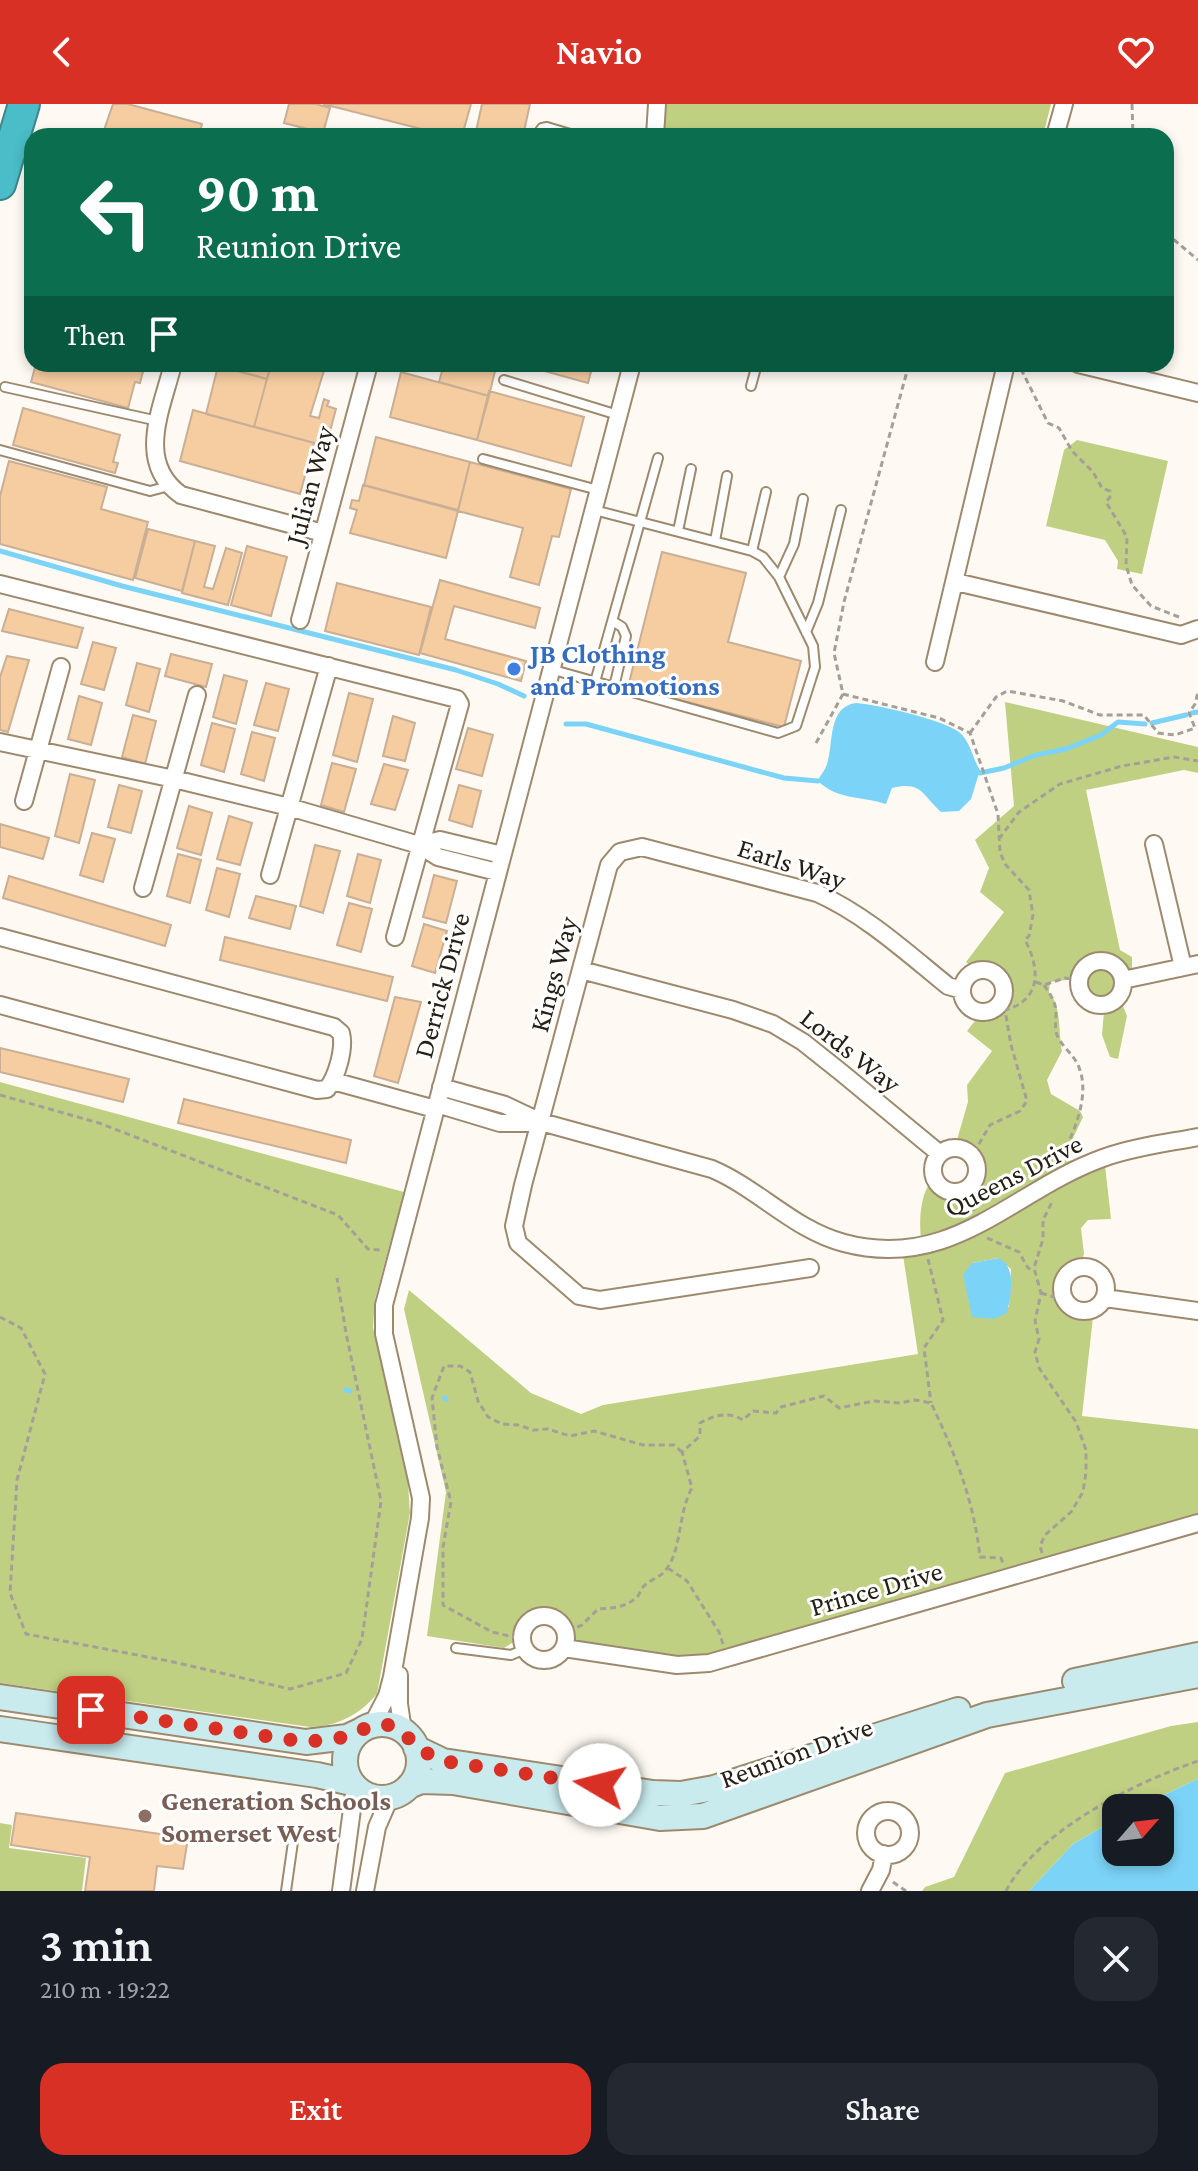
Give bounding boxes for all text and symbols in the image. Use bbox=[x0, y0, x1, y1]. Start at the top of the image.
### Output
icon: back bbox=[40, 30, 84, 74]
icon: heart bbox=[1114, 30, 1158, 74]
text: Navio bbox=[556, 32, 642, 72]
icon: left bbox=[64, 160, 168, 264]
text: 90 m bbox=[196, 161, 319, 223]
text: Reunion Drive bbox=[196, 226, 401, 266]
icon: arrive bbox=[142, 312, 186, 356]
text: Then bbox=[64, 318, 126, 351]
street label: Julian Way bbox=[278, 421, 340, 551]
place label: JB Clothing and Promotions bbox=[527, 638, 720, 701]
marker: JB Clothing and Promotions bbox=[505, 660, 523, 678]
street label: Earls Way bbox=[734, 831, 851, 896]
street label: Derrick Drive bbox=[407, 909, 476, 1061]
street label: Kings Way bbox=[523, 912, 584, 1035]
street label: Lords Way bbox=[795, 1002, 908, 1100]
street label: Queens Drive bbox=[939, 1127, 1087, 1223]
street label: Prince Drive bbox=[806, 1555, 946, 1622]
pin bbox=[57, 1676, 125, 1744]
icon: arrive bbox=[69, 1688, 113, 1732]
street label: Reunion Drive bbox=[716, 1711, 877, 1794]
position arrow bbox=[558, 1743, 642, 1827]
place label: Generation Schools Somerset West bbox=[161, 1785, 391, 1848]
north arrow bbox=[1102, 1794, 1174, 1866]
map controls bbox=[1102, 1794, 1174, 1866]
marker: Generation Schools Somerset West bbox=[136, 1807, 154, 1825]
button: close bbox=[1074, 1917, 1158, 2001]
text: 3 min bbox=[40, 1918, 152, 1971]
text: 210 m · 19:22 bbox=[40, 1975, 170, 2004]
button: Exit bbox=[40, 2063, 591, 2155]
button: Share bbox=[607, 2063, 1158, 2155]

